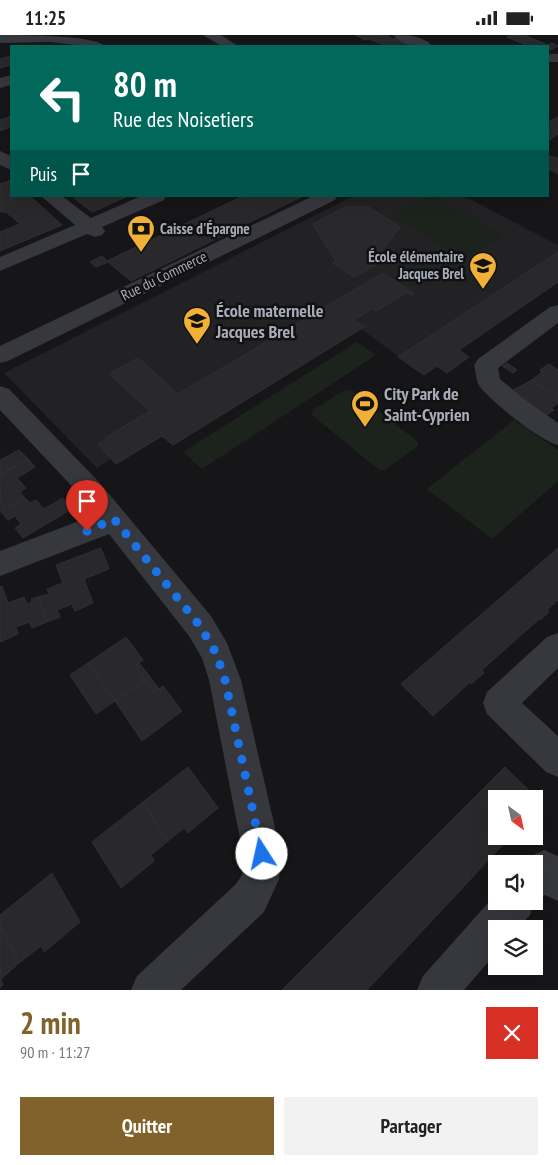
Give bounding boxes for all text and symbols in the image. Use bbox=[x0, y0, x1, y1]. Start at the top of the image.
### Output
text: 11:25 bbox=[25, 6, 66, 30]
text: 80 m bbox=[113, 61, 177, 107]
icon: left bbox=[30, 65, 95, 130]
text: Rue des Noisetiers bbox=[113, 105, 254, 133]
icon: arrive bbox=[67, 160, 95, 188]
text: Puis bbox=[30, 162, 57, 186]
bank icon: Caisse d'Épargne bbox=[126, 214, 156, 253]
place label: Caisse d'Épargne bbox=[160, 219, 250, 238]
street label: Rue du Commerce bbox=[118, 247, 210, 305]
place label: École élémentaire Jacques Brel bbox=[368, 247, 464, 283]
school or university icon: École élémentaire Jacques Brel bbox=[468, 251, 498, 290]
place label: École maternelle Jacques Brel bbox=[215, 299, 324, 343]
school or university icon: École maternelle Jacques Brel bbox=[182, 306, 212, 345]
place label: City Park de Saint-Cyprien bbox=[384, 382, 470, 426]
sports icon: City Park de Saint-Cyprien bbox=[350, 389, 380, 428]
pin bbox=[66, 480, 108, 531]
icon: arrive bbox=[73, 487, 101, 515]
north arrow bbox=[488, 790, 542, 845]
map controls bbox=[488, 790, 543, 975]
position arrow bbox=[235, 827, 287, 879]
button: sound bbox=[488, 855, 543, 910]
button: layers bbox=[488, 920, 543, 975]
text: 2 min bbox=[20, 1003, 81, 1042]
button: close bbox=[486, 1007, 538, 1059]
text: 90 m · 11:27 bbox=[20, 1042, 91, 1062]
button: Quitter bbox=[20, 1097, 274, 1155]
button: Partager bbox=[284, 1097, 538, 1155]

